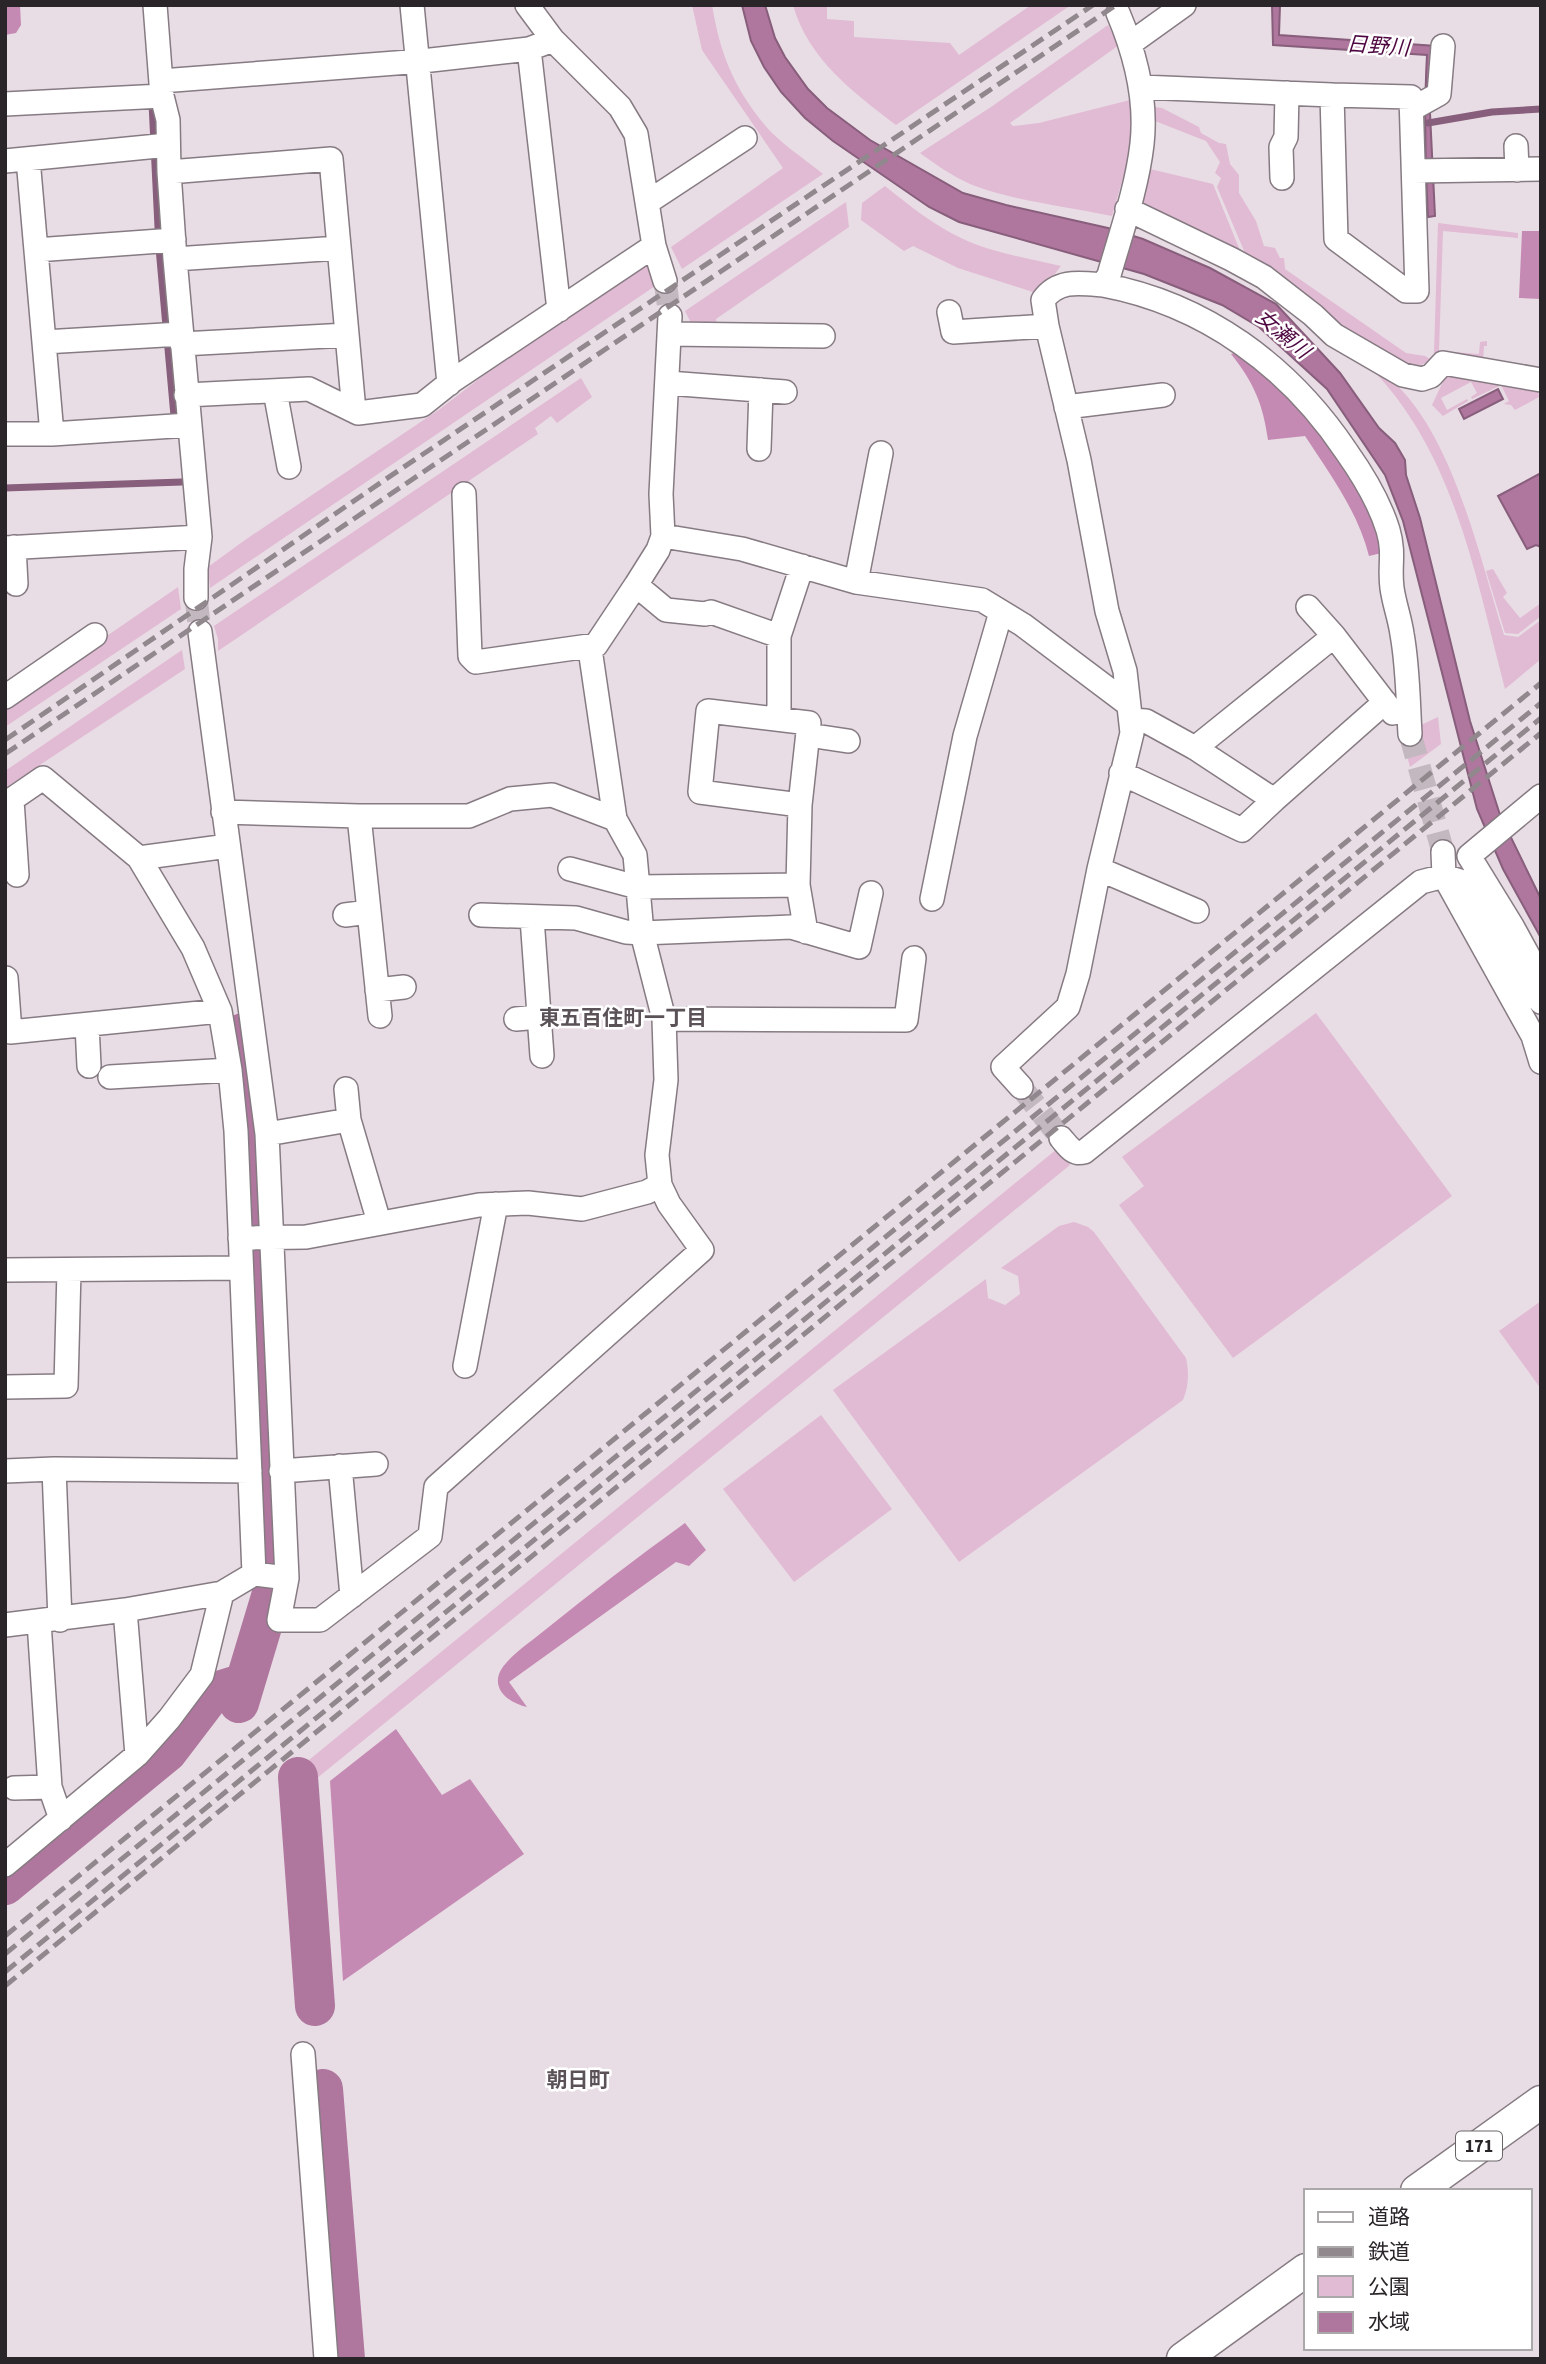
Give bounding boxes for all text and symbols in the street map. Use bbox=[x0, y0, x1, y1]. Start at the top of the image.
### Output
water label: 日野川 bbox=[1346, 29, 1412, 63]
water label: 女瀬川 bbox=[1249, 302, 1318, 367]
district label: 東五百住町一丁目 bbox=[539, 1003, 707, 1033]
district label: 朝日町 bbox=[547, 2065, 610, 2095]
road number: 171 bbox=[1456, 2132, 1502, 2160]
legend bbox=[1304, 2189, 1532, 2350]
text: 道路 bbox=[1368, 2202, 1410, 2232]
text: 鉄道 bbox=[1368, 2237, 1410, 2267]
text: 公園 bbox=[1368, 2272, 1410, 2302]
text: 水域 bbox=[1368, 2307, 1410, 2337]

